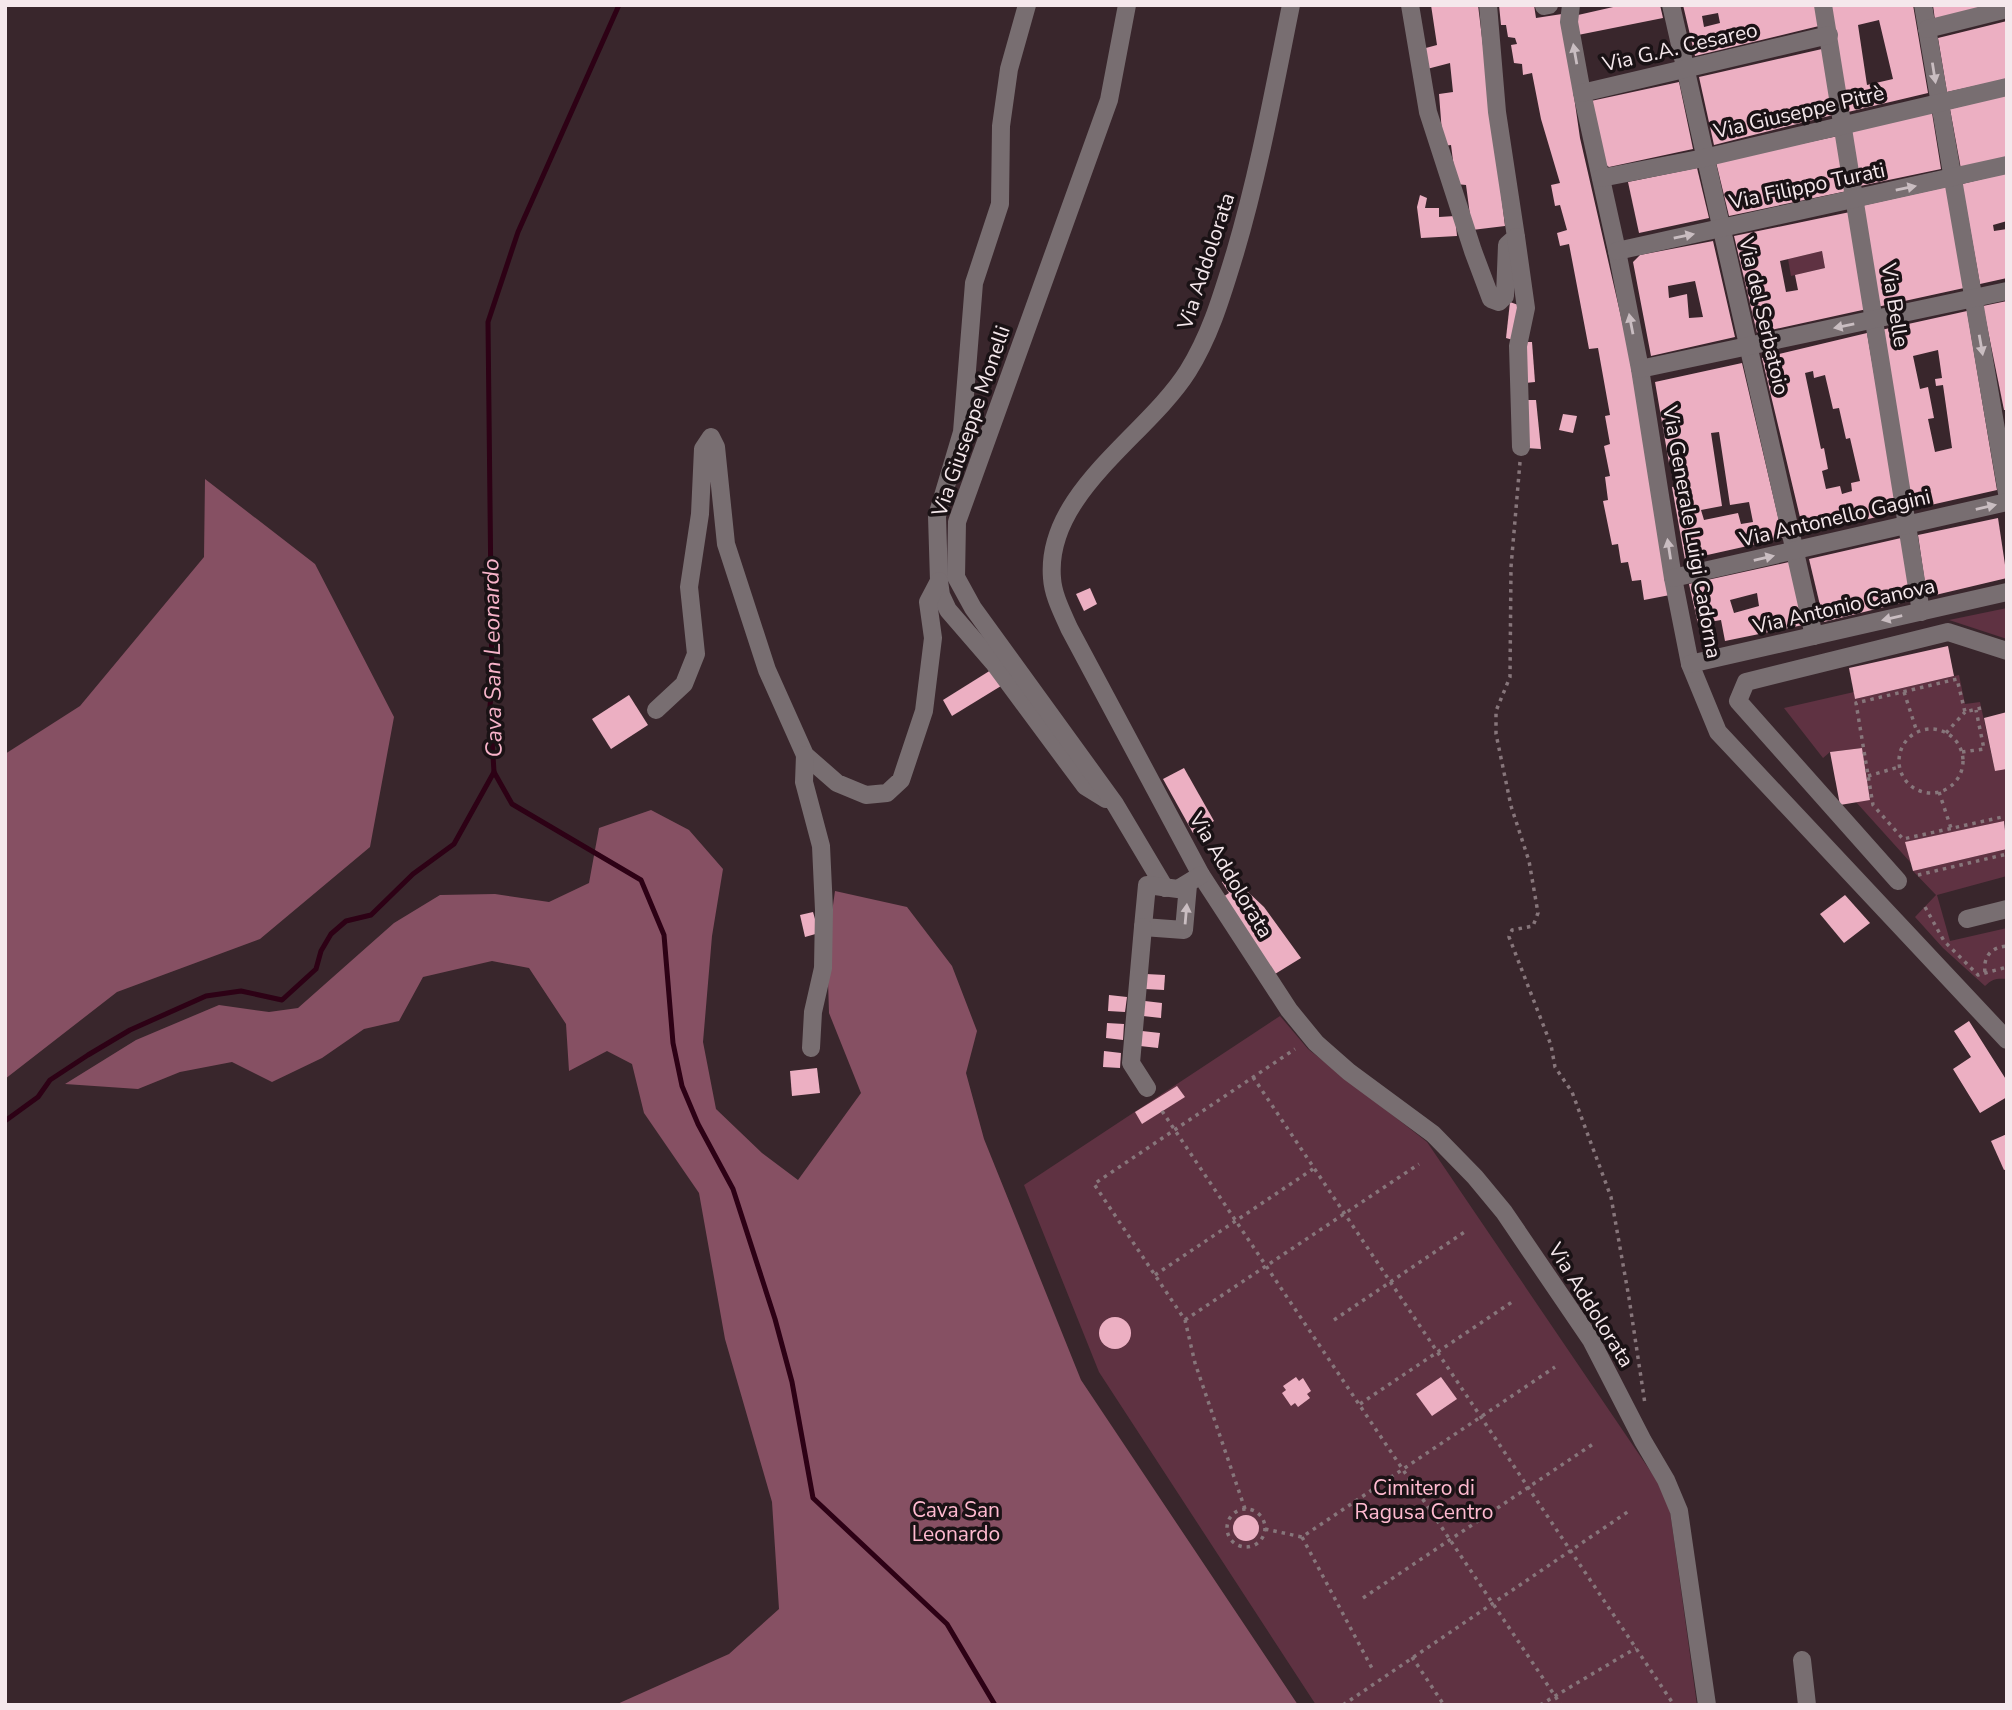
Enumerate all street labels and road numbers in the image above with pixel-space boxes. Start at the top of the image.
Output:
street label: Via G.A. Cesareo [1599,16,1760,79]
street label: Via Giuseppe Pitrè [1710,79,1887,145]
street label: Via Filippo Turati [1726,156,1887,216]
street label: Via Addolorata [1170,189,1241,334]
street label: Via del Serbatoio [1732,233,1796,398]
street label: Via Belle [1874,260,1915,349]
street label: Via Giuseppe Monelli [925,322,1017,521]
street label: Via Generale Luigi Cadorna [1656,402,1728,661]
street label: Via Antonello Gagini [1736,482,1933,554]
street label: Via Antonio Canova [1749,571,1938,641]
street label: Via Addolorata [1182,806,1280,943]
street label: Via Addolorata [1541,1237,1641,1373]

